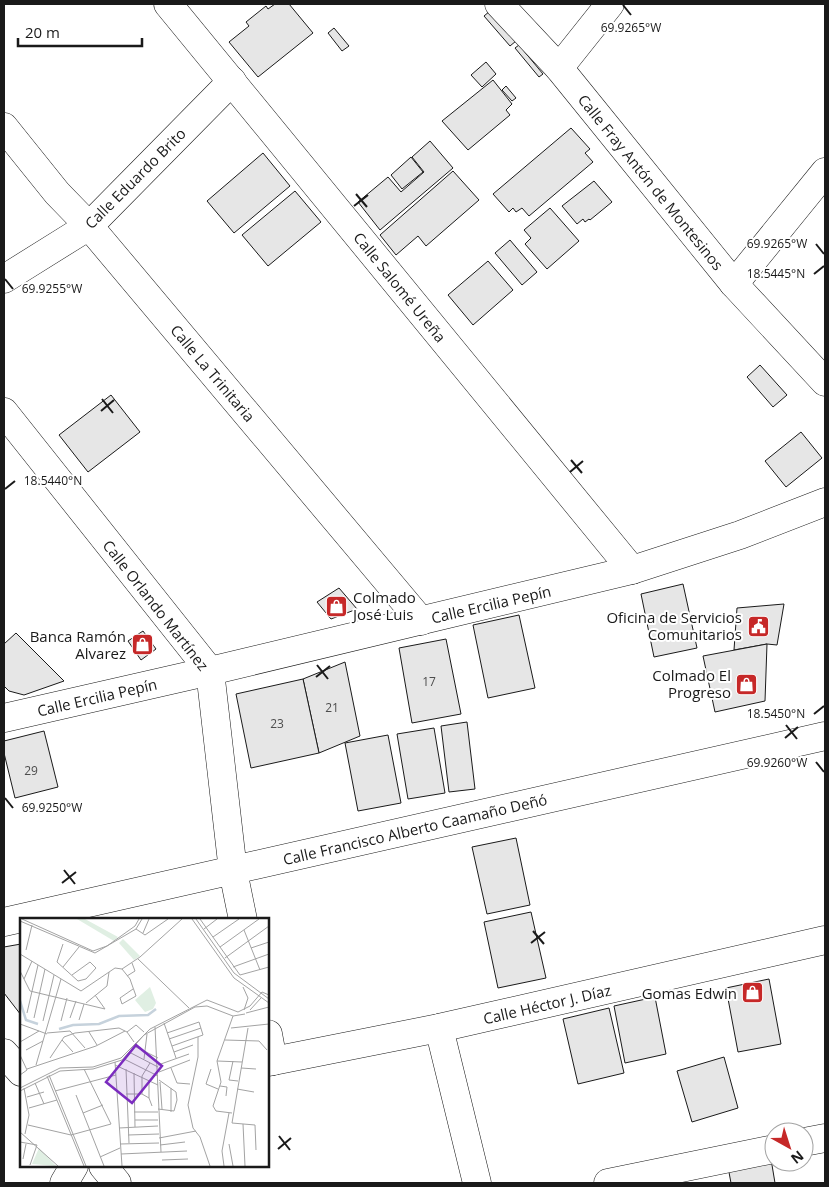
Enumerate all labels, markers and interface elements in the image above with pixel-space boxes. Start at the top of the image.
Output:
scale bar [18,15,141,47]
text: 69.9265°W [601,19,661,36]
text: 20 m [25,22,60,42]
street label: Calle Fray Antón de Montesinos [574,90,728,274]
street label: Calle Eduardo Brito [80,123,190,233]
street label: Calle Salomé Ureña [349,228,451,346]
text: 69.9265°W [747,235,807,252]
text: 18.5445°N [747,265,805,282]
text: 69.9255°W [22,280,82,297]
street label: Calle La Trinitaria [167,320,259,426]
text: 18.5440°N [24,472,82,489]
street label: Calle Orlando Martínez [99,536,213,674]
street label: Calle Ercilia Pepín [429,580,553,628]
place label: Colmado José Luis [351,587,416,624]
shop icon: Colmado José Luis [325,594,349,618]
place label: Oficina de Servicios Comunitarios [606,607,742,644]
public building icon: Oficina de Servicios Comunitarios [746,614,770,638]
place label: Banca Ramón Alvarez [30,626,126,663]
shop icon: Banca Ramón Alvarez [130,633,154,657]
place label: Colmado El Progreso [652,665,731,702]
shop icon: Colmado El Progreso [735,672,759,696]
street label: Calle Ercilia Pepín [35,673,159,721]
house number: 17 [422,673,436,690]
house number: 21 [325,699,339,716]
text: 18.5450°N [747,705,805,722]
house number: 23 [270,715,284,732]
text: 69.9260°W [747,754,807,771]
house number: 29 [24,762,38,779]
street label: Calle Francisco Alberto Caamaño Deñó [281,789,549,869]
text: 69.9250°W [22,799,82,816]
inset map [20,918,269,1167]
street label: Calle Héctor J. Díaz [481,980,613,1028]
shop icon: Gomas Edwin [741,981,765,1005]
place label: Gomas Edwin [642,983,737,1003]
north arrow [764,1122,814,1172]
text: N [787,1147,808,1168]

